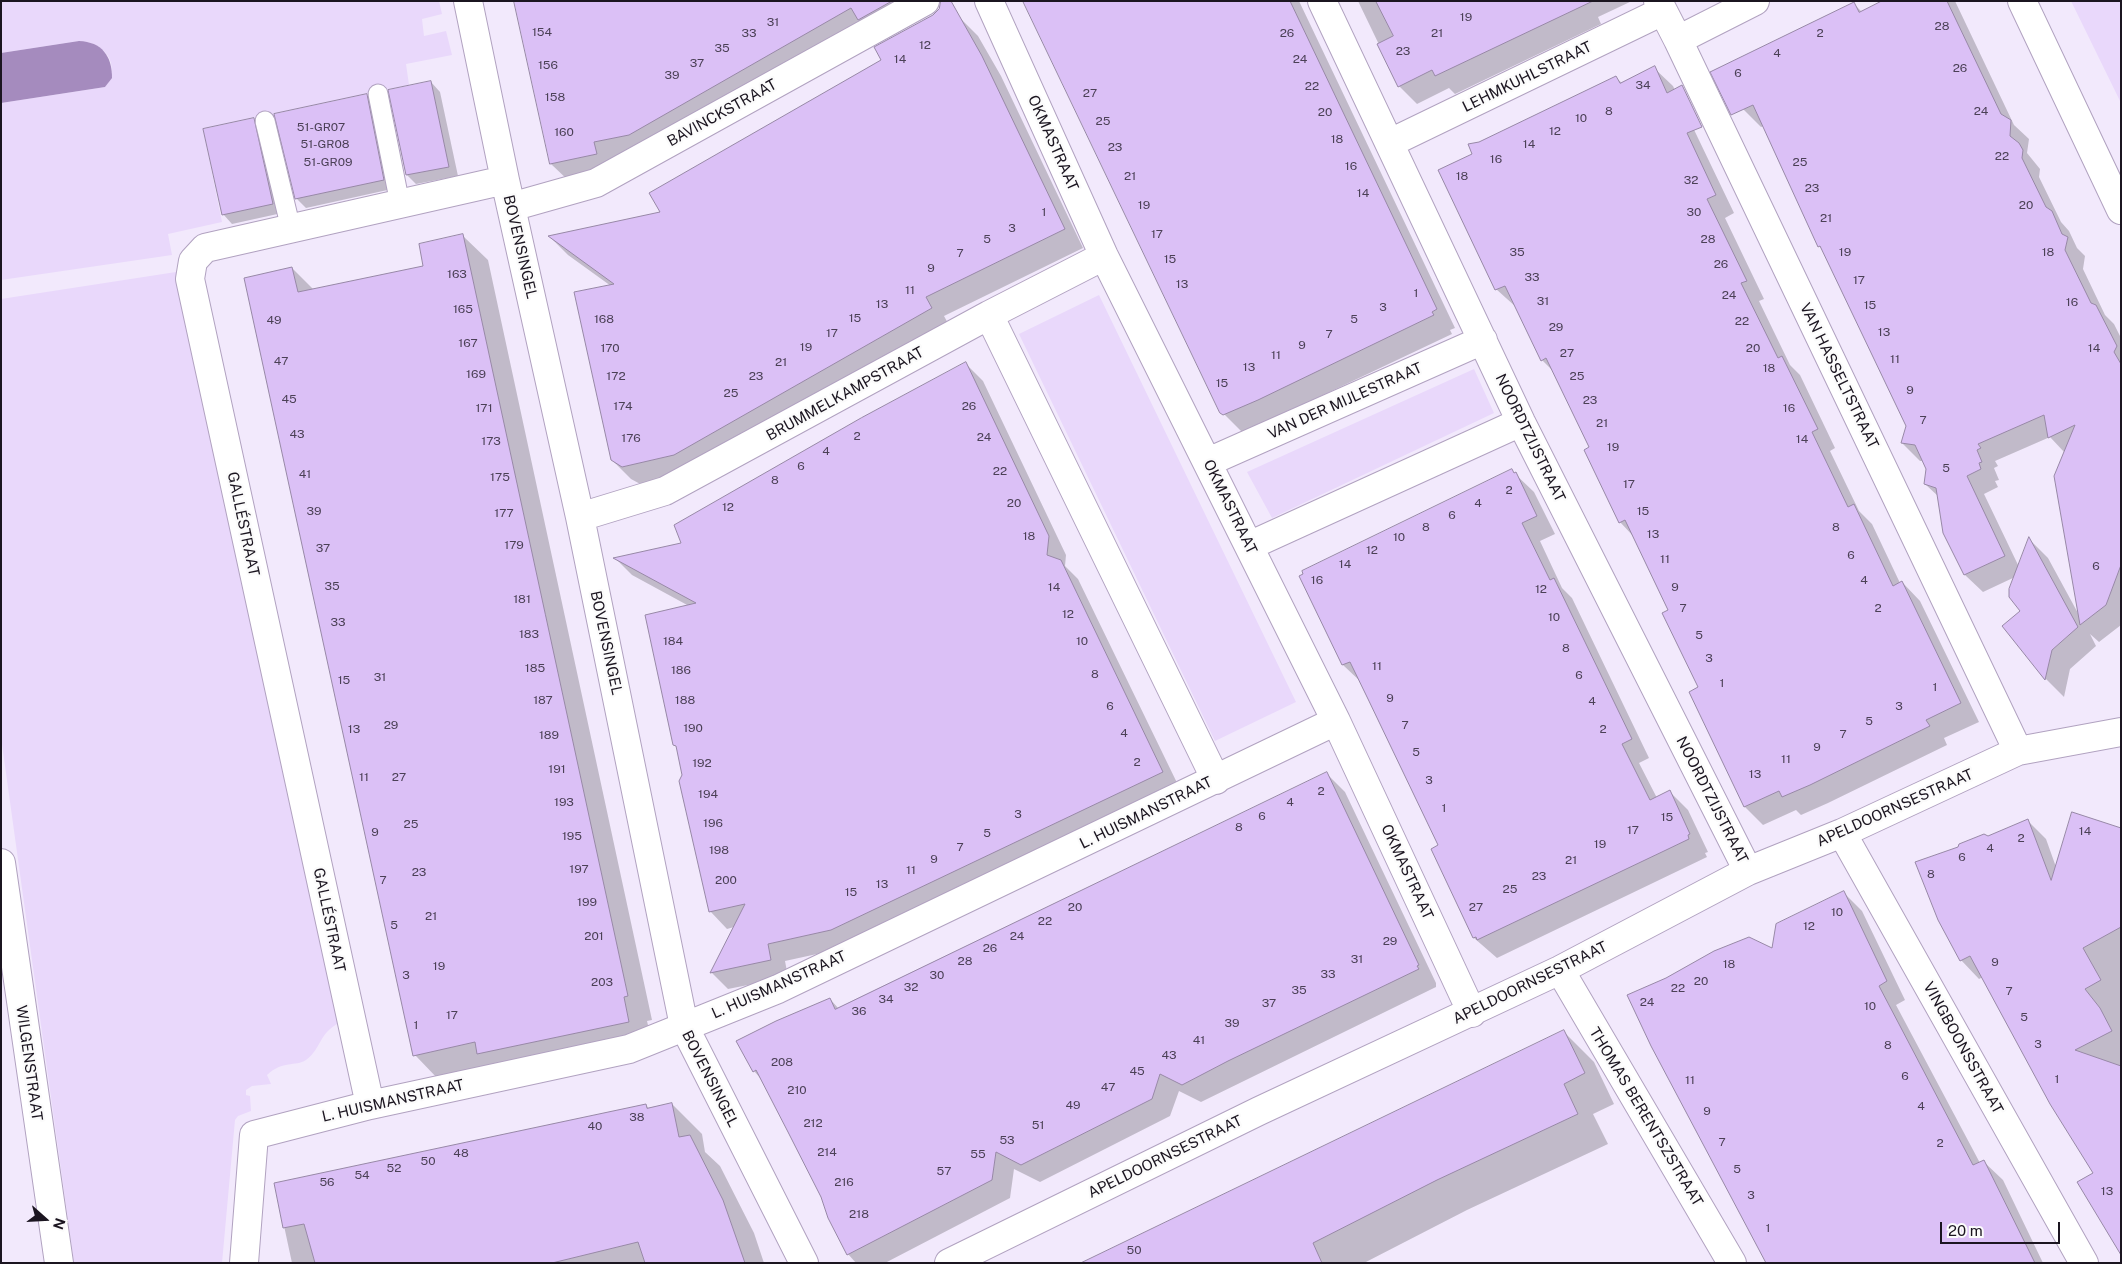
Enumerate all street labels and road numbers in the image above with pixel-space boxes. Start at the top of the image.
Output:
street label: LEHMKUHLSTRAAT [1459,38,1595,116]
street label: BAVINCKSTRAAT [664,75,780,151]
street label: OKMASTRAAT [1024,92,1082,194]
street label: BOVENSINGEL [499,193,541,301]
street label: VAN HASSELTSTRAAT [1796,300,1882,452]
street label: BRUMMELKAMPSTRAAT [763,343,927,445]
street label: VAN DER MIJLESTRAAT [1265,359,1425,443]
street label: NOORDTZIJSTRAAT [1491,371,1569,505]
street label: OKMASTRAAT [1199,457,1261,557]
street label: GALLÉSTRAAT [223,470,263,578]
street label: BOVENSINGEL [586,589,626,697]
street label: NOORDTZIJSTRAAT [1672,734,1752,866]
street label: APELDOORNSESTRAAT [1814,765,1976,851]
street label: L. HUISMANSTRAAT [1077,773,1215,853]
street label: OKMASTRAAT [1377,822,1437,922]
street label: GALLÉSTRAAT [309,866,349,974]
street label: APELDOORNSESTRAAT [1450,938,1610,1028]
street label: L. HUISMANSTRAAT [709,947,849,1023]
street label: VINGBOONSSTRAAT [1919,979,2007,1117]
street label: WILGENSTRAAT [12,1004,46,1122]
street label: THOMAS BERENTSZSTRAAT [1585,1024,1707,1210]
street label: BOVENSINGEL [678,1028,742,1130]
street label: L. HUISMANSTRAAT [320,1076,466,1126]
street label: APELDOORNSESTRAAT [1085,1112,1245,1202]

